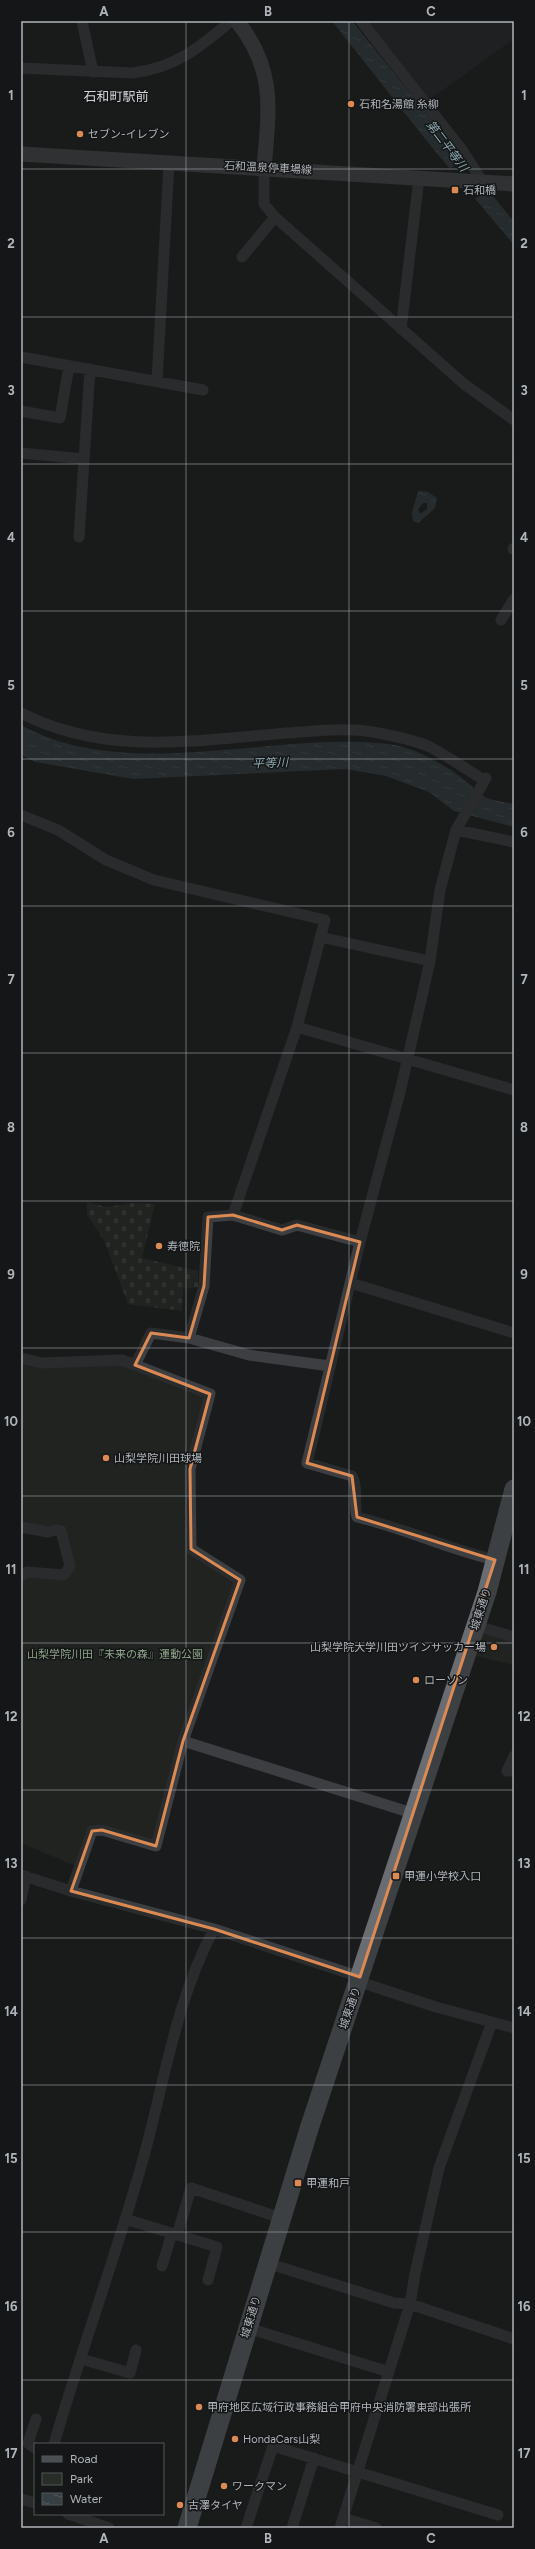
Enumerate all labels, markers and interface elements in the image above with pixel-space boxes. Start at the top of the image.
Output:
text: A [99,4,109,19]
text: B [264,4,272,19]
text: C [426,4,436,19]
text: 1 [8,88,14,103]
text: 1 [521,88,527,103]
district label: 石和町駅前 [83,89,149,104]
place label: 石和名湯館 糸柳 [359,98,439,111]
marker: 石和名湯館 糸柳 [346,99,356,109]
water label: 第二平等川 [423,118,472,176]
place label: セブン-イレブン [88,128,170,141]
marker: セブン-イレブン [75,129,85,139]
street label: 石和温泉停車場線 [224,159,312,177]
place label: 石和橋 [463,184,496,197]
marker: 石和橋 [450,185,460,195]
text: 2 [7,236,15,251]
text: 2 [520,236,528,251]
text: 3 [7,383,15,398]
text: 3 [520,383,528,398]
text: 4 [7,530,15,545]
text: 4 [520,530,528,545]
text: 5 [7,678,15,693]
text: 5 [520,678,528,693]
water label: 平等川 [252,755,290,771]
text: 6 [7,825,15,840]
text: 6 [520,825,528,840]
text: 7 [7,972,15,987]
text: 7 [520,972,528,987]
text: 8 [7,1120,15,1135]
text: 8 [520,1120,528,1135]
place label: 寿徳院 [167,1240,200,1253]
marker: 寿徳院 [154,1241,164,1251]
text: 9 [7,1267,15,1282]
text: 9 [520,1267,528,1282]
text: 10 [4,1414,18,1429]
text: 10 [517,1414,531,1429]
place label: 山梨学院川田球場 [114,1452,202,1465]
marker: 山梨学院川田球場 [101,1453,111,1463]
text: 11 [6,1562,16,1577]
text: 11 [519,1562,529,1577]
street label: 城東通り [468,1586,494,1632]
place label: 山梨学院大学川田ツインサッカー場 [310,1641,486,1654]
marker: 山梨学院大学川田ツインサッカー場 [489,1642,499,1652]
park label: 山梨学院川田『未来の森』運動公園 [27,1648,203,1661]
place label: ローソン [424,1674,468,1687]
marker: ローソン [411,1675,421,1685]
text: 12 [4,1709,18,1724]
text: 12 [517,1709,531,1724]
text: 13 [5,1856,17,1871]
text: 13 [518,1856,530,1871]
place label: 甲運小学校入口 [404,1870,481,1883]
marker: 甲運小学校入口 [391,1871,401,1881]
street label: 城東通り [337,1985,363,2031]
text: 14 [4,2004,18,2019]
text: 14 [517,2004,531,2019]
text: 15 [4,2151,18,2166]
text: 15 [517,2151,531,2166]
place label: 甲運和戸 [306,2177,350,2190]
marker: 甲運和戸 [293,2178,303,2188]
street label: 城東通り [238,2294,264,2340]
text: 16 [4,2299,18,2314]
text: 16 [517,2299,531,2314]
place label: 甲府地区広域行政事務組合甲府中央消防署東部出張所 [207,2401,472,2414]
marker: 甲府地区広域行政事務組合甲府中央消防署東部出張所 [194,2402,204,2412]
place label: HondaCars山梨 [243,2433,320,2446]
marker: HondaCars山梨 [230,2434,240,2444]
legend [34,2443,164,2515]
text: 17 [5,2446,17,2461]
text: 17 [518,2446,530,2461]
text: Road [70,2452,98,2466]
text: Park [70,2472,93,2486]
place label: ワークマン [232,2480,287,2493]
marker: ワークマン [219,2481,229,2491]
text: Water [70,2492,102,2506]
place label: 古澤タイヤ [188,2499,243,2512]
marker: 古澤タイヤ [175,2500,185,2510]
text: A [99,2531,109,2546]
text: B [264,2531,272,2546]
text: C [426,2531,436,2546]

